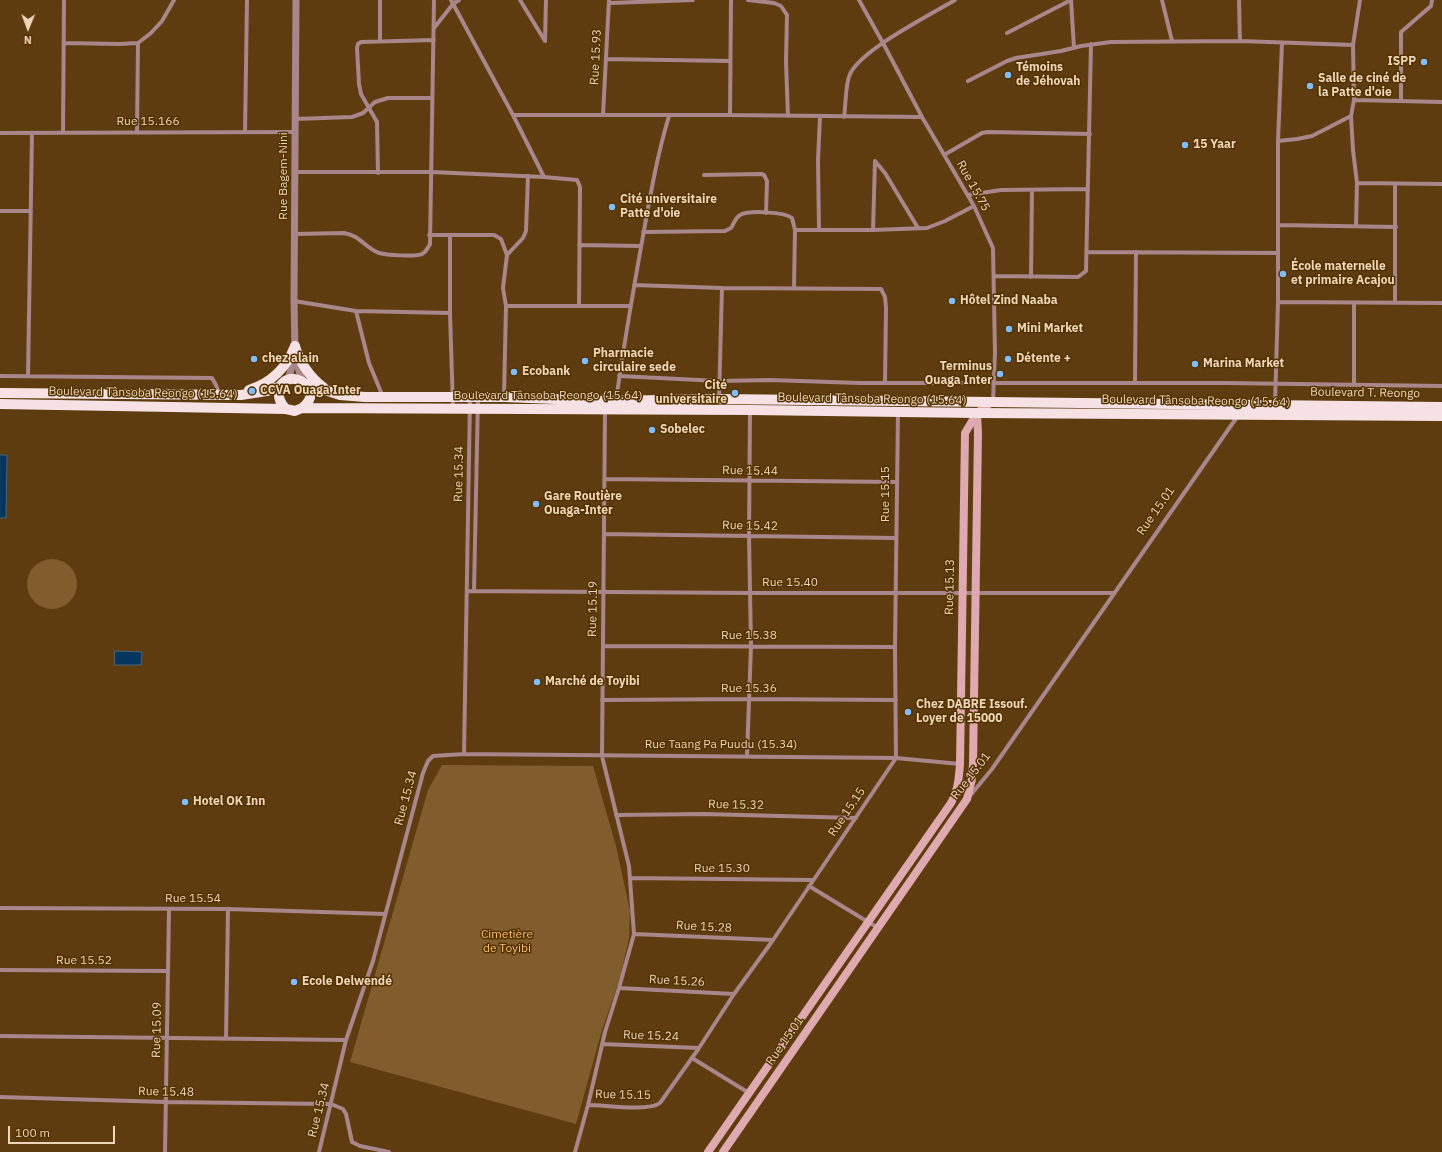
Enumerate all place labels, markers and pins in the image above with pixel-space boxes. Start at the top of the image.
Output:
place label: ISPP [1388,55,1416,69]
marker: ISPP [1419,57,1429,67]
place label: Témoins de Jéhovah [1016,61,1080,89]
marker: Témoins de Jéhovah [1003,70,1013,80]
place label: Salle de ciné de la Patte d'oie [1318,72,1406,100]
marker: Salle de ciné de la Patte d'oie [1305,81,1315,91]
place label: 15 Yaar [1193,138,1236,152]
marker: 15 Yaar [1180,140,1190,150]
place label: Cité universitaire Patte d'oie [620,193,717,221]
marker: Cité universitaire Patte d'oie [607,202,617,212]
place label: École maternelle et primaire Acajou [1291,260,1395,288]
marker: École maternelle et primaire Acajou [1278,269,1288,279]
place label: Hôtel Zind Naaba [960,294,1058,308]
marker: Hôtel Zind Naaba [947,296,957,306]
place label: Mini Market [1017,322,1083,336]
marker: Mini Market [1004,324,1014,334]
place label: Pharmacie circulaire sede [593,347,676,375]
place label: chez alain [262,352,319,366]
place label: Détente + [1016,352,1071,366]
marker: chez alain [249,354,259,364]
marker: Détente + [1003,354,1013,364]
marker: Pharmacie circulaire sede [580,356,590,366]
place label: Marina Market [1203,357,1284,371]
marker: Marina Market [1190,359,1200,369]
place label: Terminus Ouaga Inter [925,360,992,388]
place label: Ecobank [522,365,570,379]
marker: Ecobank [509,367,519,377]
marker: Terminus Ouaga Inter [995,369,1005,379]
place label: Cité universitaire [655,379,727,407]
place label: CCVA Ouaga Inter [260,384,361,398]
marker: CCVA Ouaga Inter [247,386,257,396]
marker: Cité universitaire [730,388,740,398]
place label: Sobelec [660,423,705,437]
marker: Sobelec [647,425,657,435]
place label: Gare Routière Ouaga-Inter [544,490,622,518]
marker: Gare Routière Ouaga-Inter [531,499,541,509]
place label: Marché de Toyibi [545,675,640,689]
marker: Marché de Toyibi [532,677,542,687]
place label: Chez DABRE Issouf. Loyer de 15000 [916,698,1028,726]
marker: Chez DABRE Issouf. Loyer de 15000 [903,707,913,717]
place label: Hotel OK Inn [193,795,265,809]
marker: Hotel OK Inn [180,797,190,807]
place label: Ecole Delwendé [302,975,392,989]
marker: Ecole Delwendé [289,977,299,987]

